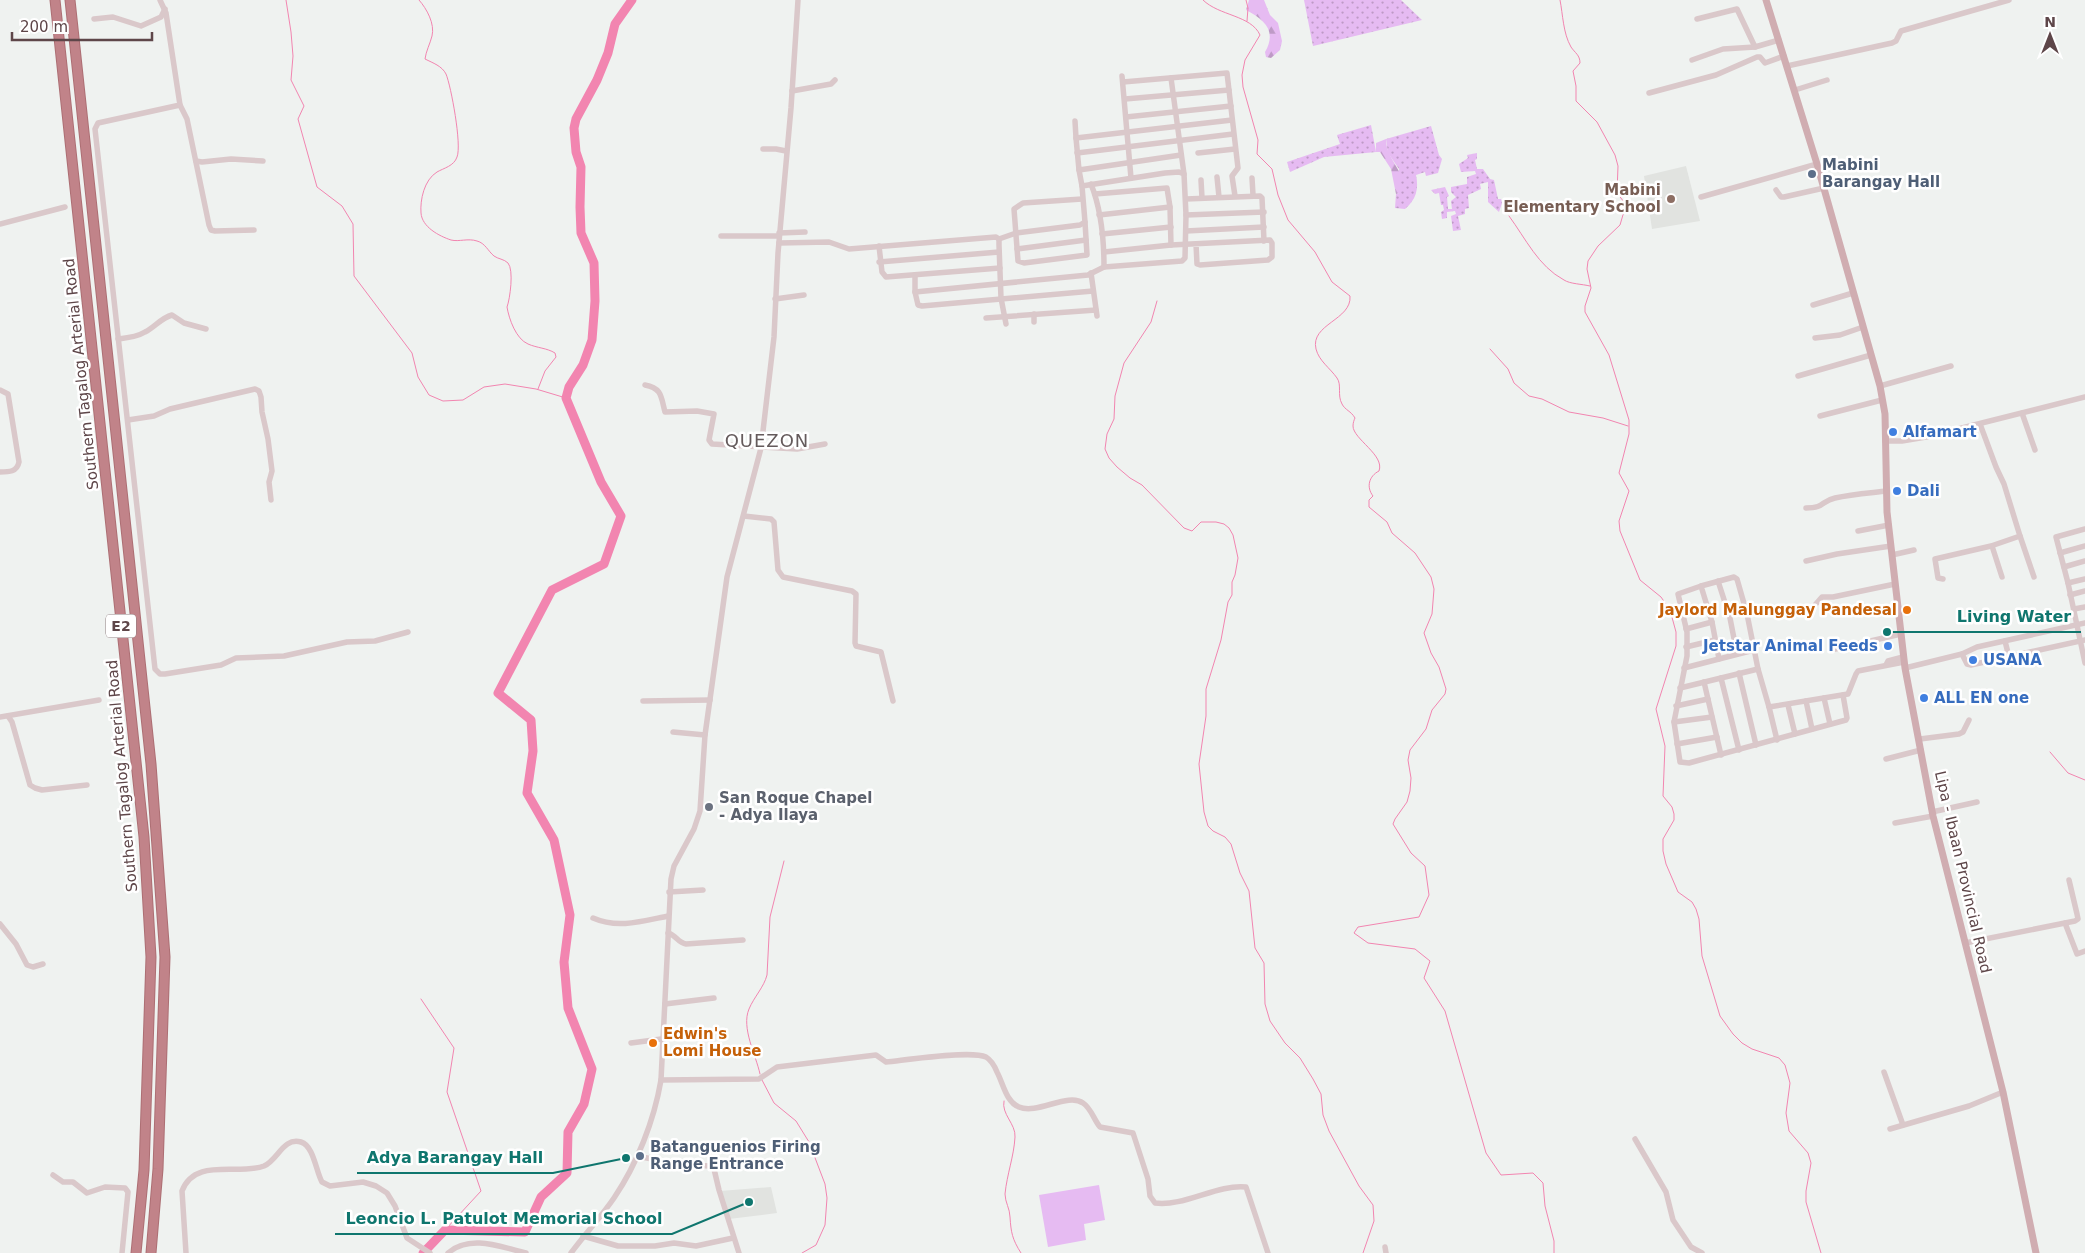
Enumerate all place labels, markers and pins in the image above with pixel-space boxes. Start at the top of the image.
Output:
place label: Mabini Barangay Hall [1822,156,1940,191]
marker: Mabini Barangay Hall [1806,168,1818,180]
place label: Mabini Elementary School [1503,181,1661,216]
marker: Mabini Elementary School [1665,193,1677,205]
place label: Alfamart [1903,423,1977,441]
marker: Alfamart [1887,426,1899,438]
place label: Dali [1907,482,1940,500]
marker: Dali [1891,485,1903,497]
place label: Jaylord Malunggay Pandesal [1658,601,1897,619]
callout: Living Water [1946,601,2081,632]
marker: Jaylord Malunggay Pandesal [1901,604,1913,616]
place label: Jetstar Animal Feeds [1702,637,1878,655]
marker: Jetstar Animal Feeds [1882,640,1894,652]
place label: USANA [1983,651,2042,669]
marker: USANA [1967,654,1979,666]
place label: ALL EN one [1934,689,2029,707]
marker: ALL EN one [1918,692,1930,704]
place label: San Roque Chapel - Adya Ilaya [719,789,872,824]
marker: San Roque Chapel - Adya Ilaya [703,801,715,813]
place label: Edwin's Lomi House [663,1025,762,1060]
marker: Edwin's Lomi House [647,1037,659,1049]
place label: Batanguenios Firing Range Entrance [650,1138,821,1173]
callout: Adya Barangay Hall [357,1142,553,1173]
marker: Batanguenios Firing Range Entrance [634,1150,646,1162]
callout: Leoncio L. Patulot Memorial School [335,1203,672,1234]

